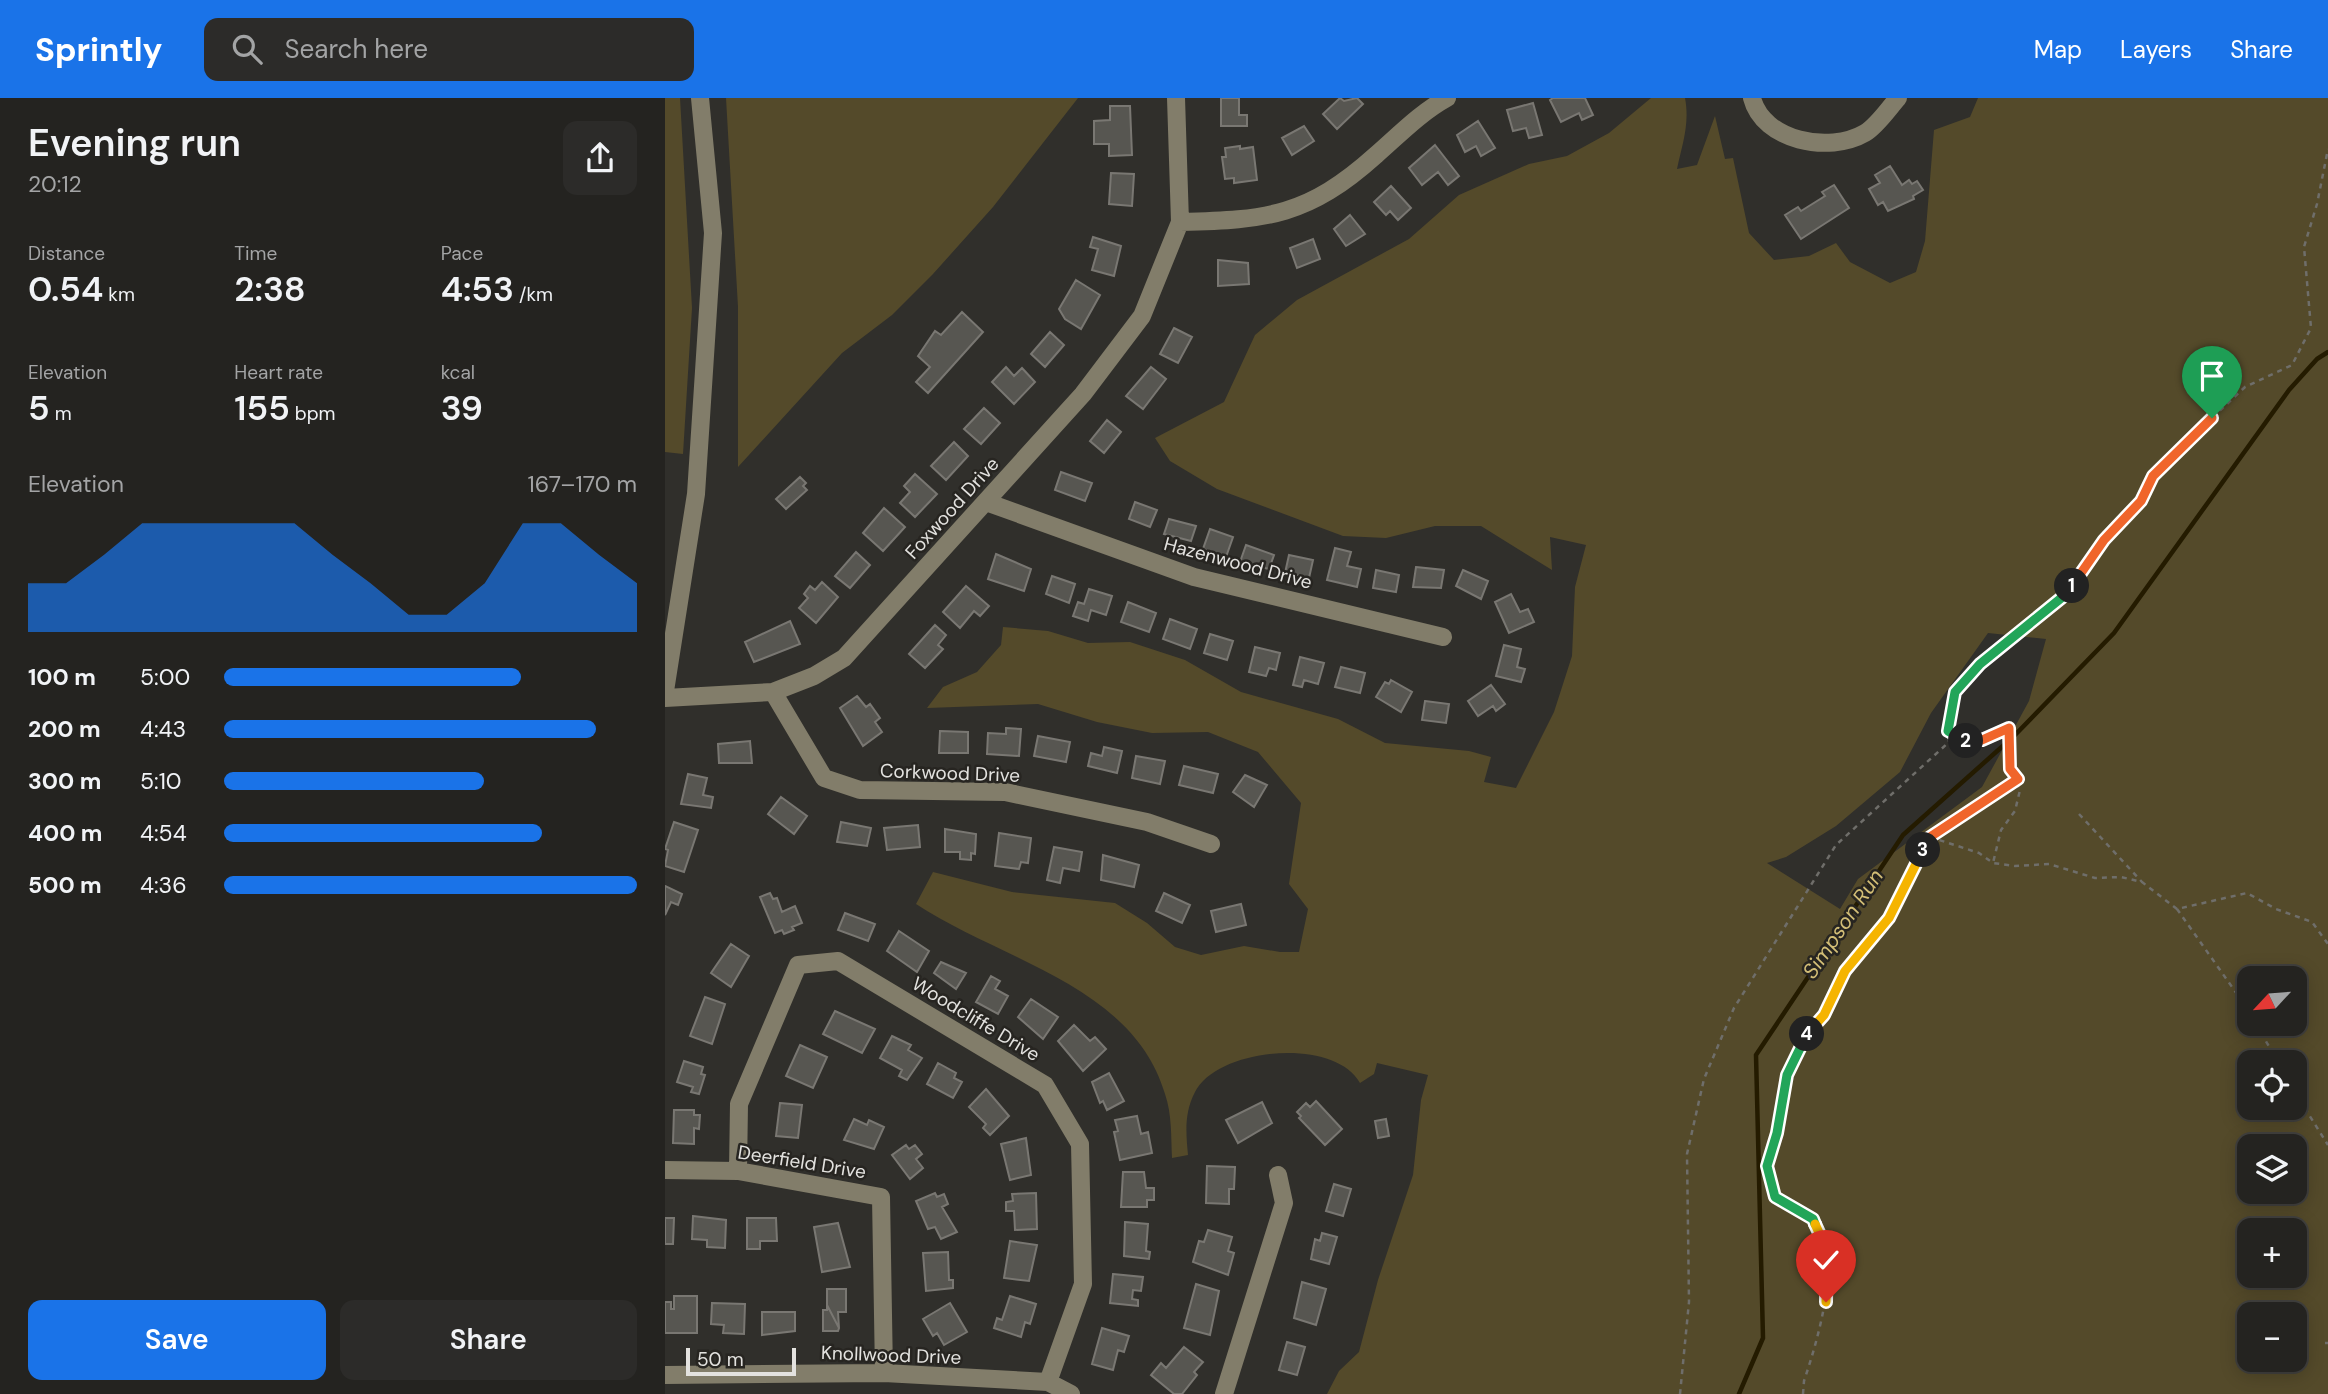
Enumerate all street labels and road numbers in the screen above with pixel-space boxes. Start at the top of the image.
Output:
street label: Foxwood Drive [900,452,1004,564]
street label: Hazenwood Drive [1161,531,1315,595]
street label: Corkwood Drive [880,758,1020,788]
street label: Woodcliffe Drive [907,971,1045,1067]
street label: Deerfield Drive [736,1140,868,1184]
street label: Knollwood Drive [820,1340,962,1370]

